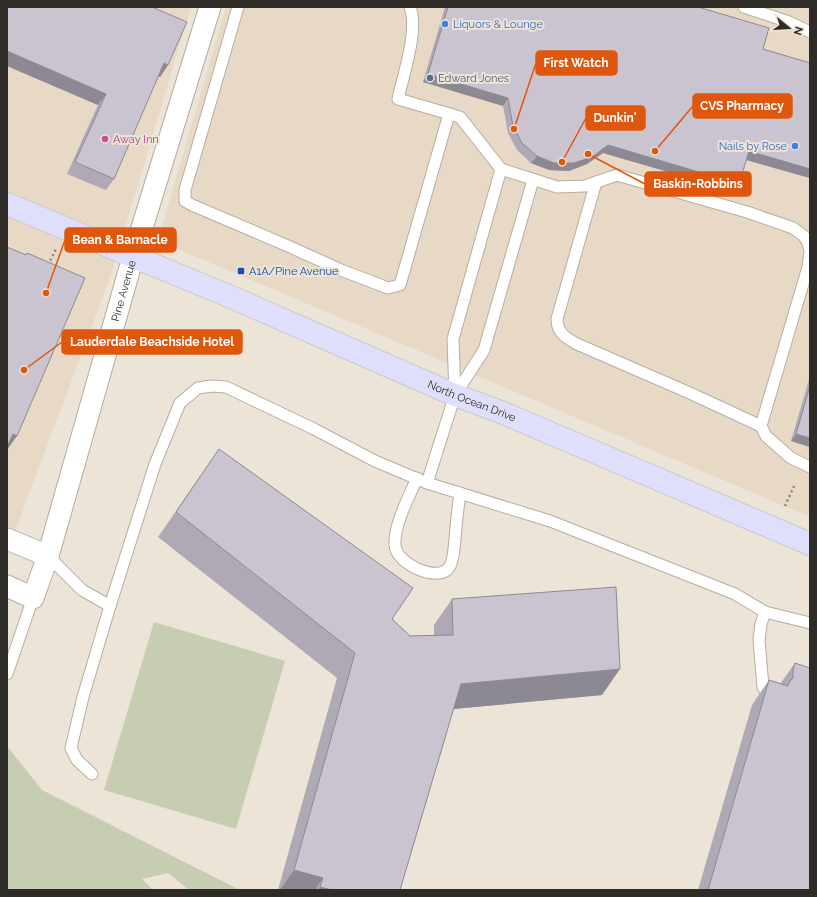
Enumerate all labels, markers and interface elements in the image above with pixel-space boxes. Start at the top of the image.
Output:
north arrow [769,8,809,48]
place label: Liquors & Lounge [453,18,543,31]
marker: Liquors & Lounge [440,19,450,29]
text: N [791,25,806,37]
callout: First Watch [536,51,617,75]
text: First Watch [544,56,608,70]
place label: Edward Jones [438,72,509,85]
marker: Edward Jones [425,73,435,83]
callout: CVS Pharmacy [693,94,792,118]
text: CVS Pharmacy [700,99,784,113]
callout: Dunkin' [586,106,645,130]
text: Dunkin' [594,111,637,125]
place label: Away Inn [113,133,159,146]
marker: Away Inn [100,134,110,144]
place label: Nails by Rose [719,140,788,153]
marker: Nails by Rose [790,141,800,151]
callout: Baskin-Robbins [645,172,751,196]
text: Baskin-Robbins [653,177,743,191]
callout: Bean & Barnacle [65,228,176,252]
text: Bean & Barnacle [72,233,168,247]
street label: Pine Avenue [109,258,139,323]
place label: A1A/Pine Avenue [249,265,339,278]
marker: A1A/Pine Avenue [236,266,246,276]
callout: Lauderdale Beachside Hotel [62,330,242,354]
text: Lauderdale Beachside Hotel [70,335,234,349]
street label: North Ocean Drive [426,378,518,425]

